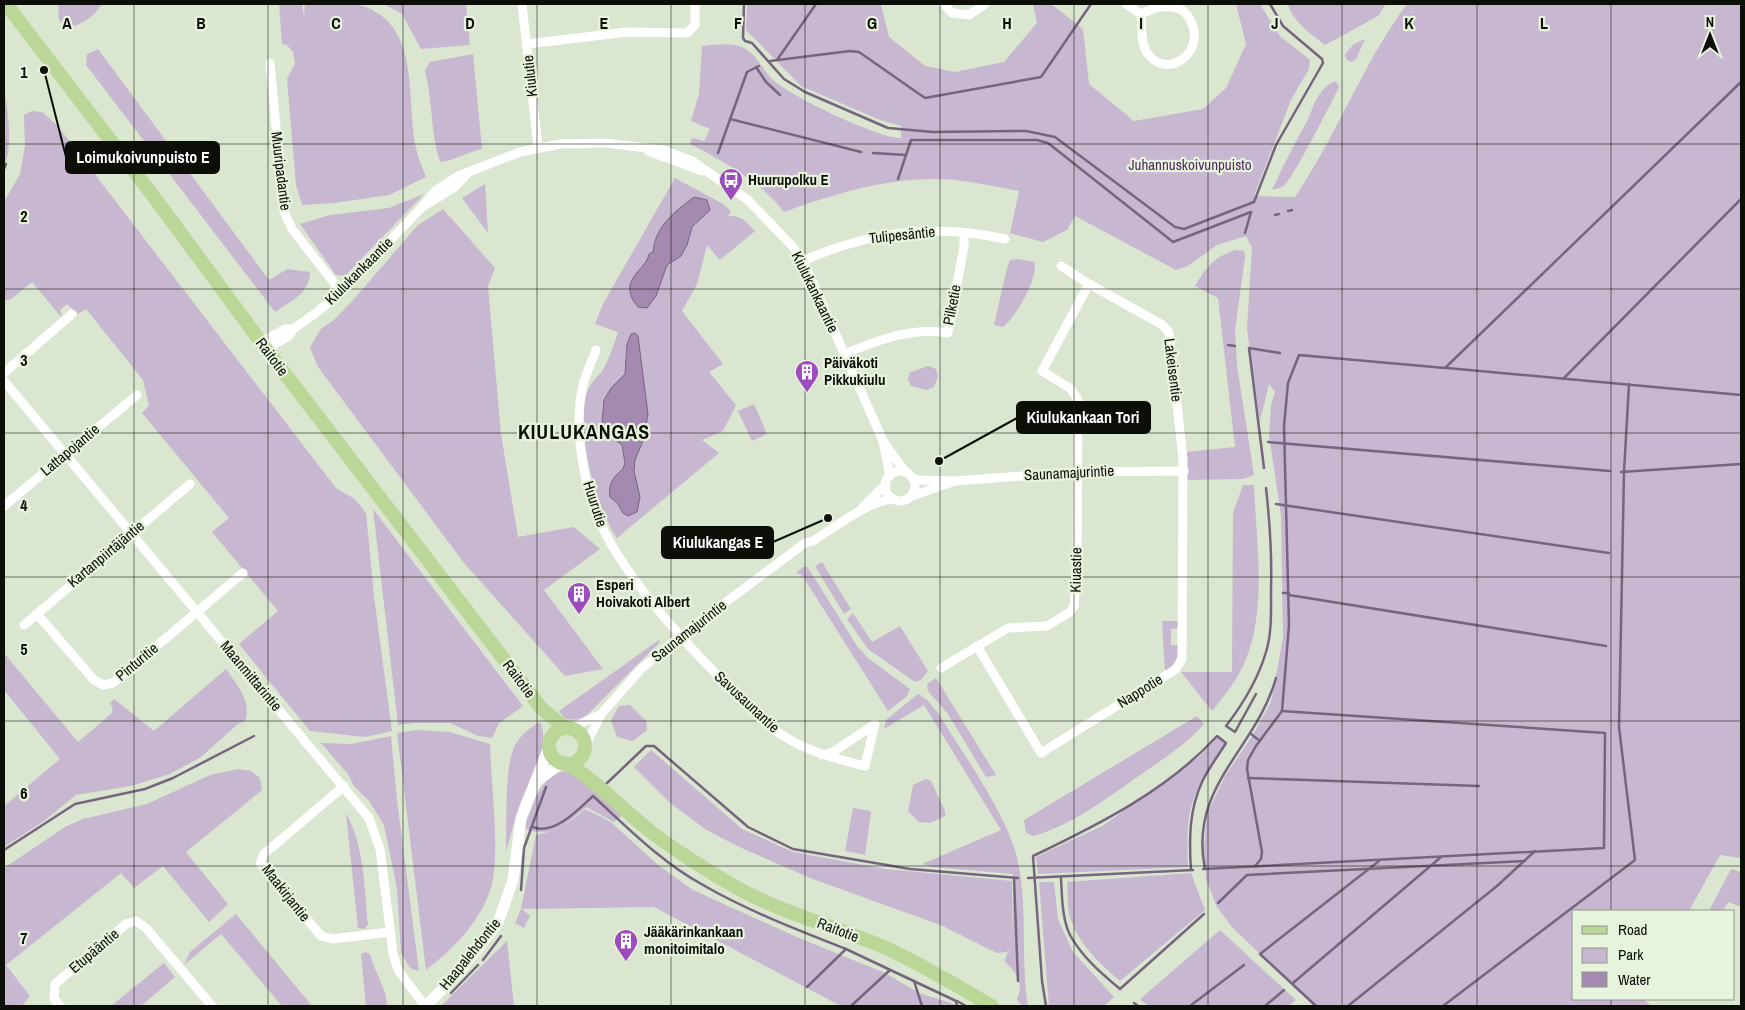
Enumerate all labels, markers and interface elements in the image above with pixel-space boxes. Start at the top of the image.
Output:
north arrow [1685,10,1735,60]
text: A [62,12,72,34]
text: B [196,12,206,34]
text: C [331,12,341,34]
text: D [465,12,475,34]
text: E [600,12,609,34]
text: F [734,12,742,34]
text: G [867,12,877,34]
text: H [1002,12,1012,34]
text: I [1139,12,1143,34]
text: J [1271,12,1279,34]
text: K [1404,12,1414,34]
text: L [1540,12,1548,34]
text: N [1706,13,1714,31]
street label: Kiulutie [517,54,542,98]
text: 1 [20,61,28,83]
street label: Muuripadantie [266,130,297,212]
callout: Loimukoivunpuisto E [66,142,219,173]
text: Loimukoivunpuisto E [76,146,210,168]
park label: Juhannuskoivunpuisto [1128,154,1252,175]
bus stop icon: Huurupolku E [718,167,744,201]
place label: Huurupolku E [748,169,829,190]
text: 2 [20,205,28,227]
street label: Tulipesäntie [868,221,936,248]
street label: Kiulukankaantie [320,232,397,309]
street label: Kiulukankaantie [787,248,844,336]
street label: Pilketie [937,283,966,327]
street label: Raitotie [251,333,294,380]
street label: Lakeisentie [1159,337,1188,403]
text: 3 [20,349,28,371]
place label: Päiväkoti Pikkukiulu [824,352,886,390]
building icon: Päiväkoti Pikkukiulu [794,359,820,393]
callout: Kiulukankaan Tori [1017,402,1150,433]
text: Kiulukankaan Tori [1027,406,1139,428]
district label: KIULUKANGAS [518,418,650,445]
street label: Lattapojantie [36,419,104,481]
street label: Saunamajurintie [1023,460,1115,485]
street label: Huurutie [578,478,613,530]
text: 4 [20,494,28,516]
street label: Kartanpiirtäjäntie [63,515,149,592]
callout: Kiulukangas E [662,527,773,558]
text: Kiulukangas E [673,531,763,553]
street label: Kiuastie [1065,547,1086,593]
place label: Esperi Hoivakoti Albert [596,574,690,612]
building icon: Esperi Hoivakoti Albert [566,581,592,615]
street label: Saunamajurintie [647,594,731,667]
street label: Maanmittarintie [216,636,287,716]
street label: Pinturitie [111,637,163,686]
text: 5 [20,638,28,660]
street label: Raitotie [498,655,541,702]
street label: Savusaunantie [710,666,785,737]
street label: Nappotie [1113,668,1167,713]
text: 6 [20,782,28,804]
street label: Maakirjantie [257,860,316,926]
legend [1572,910,1735,1000]
street label: Raitotie [814,912,862,947]
street label: Haapalehdontie [434,913,505,994]
text: Road [1618,919,1647,940]
place label: Jääkärinkankaan monitoimitalo [644,921,743,959]
street label: Etupääntie [64,923,123,978]
text: 7 [20,927,28,949]
building icon: Jääkärinkankaan monitoimitalo [613,928,639,962]
text: Park [1618,944,1644,965]
text: Water [1618,969,1650,990]

